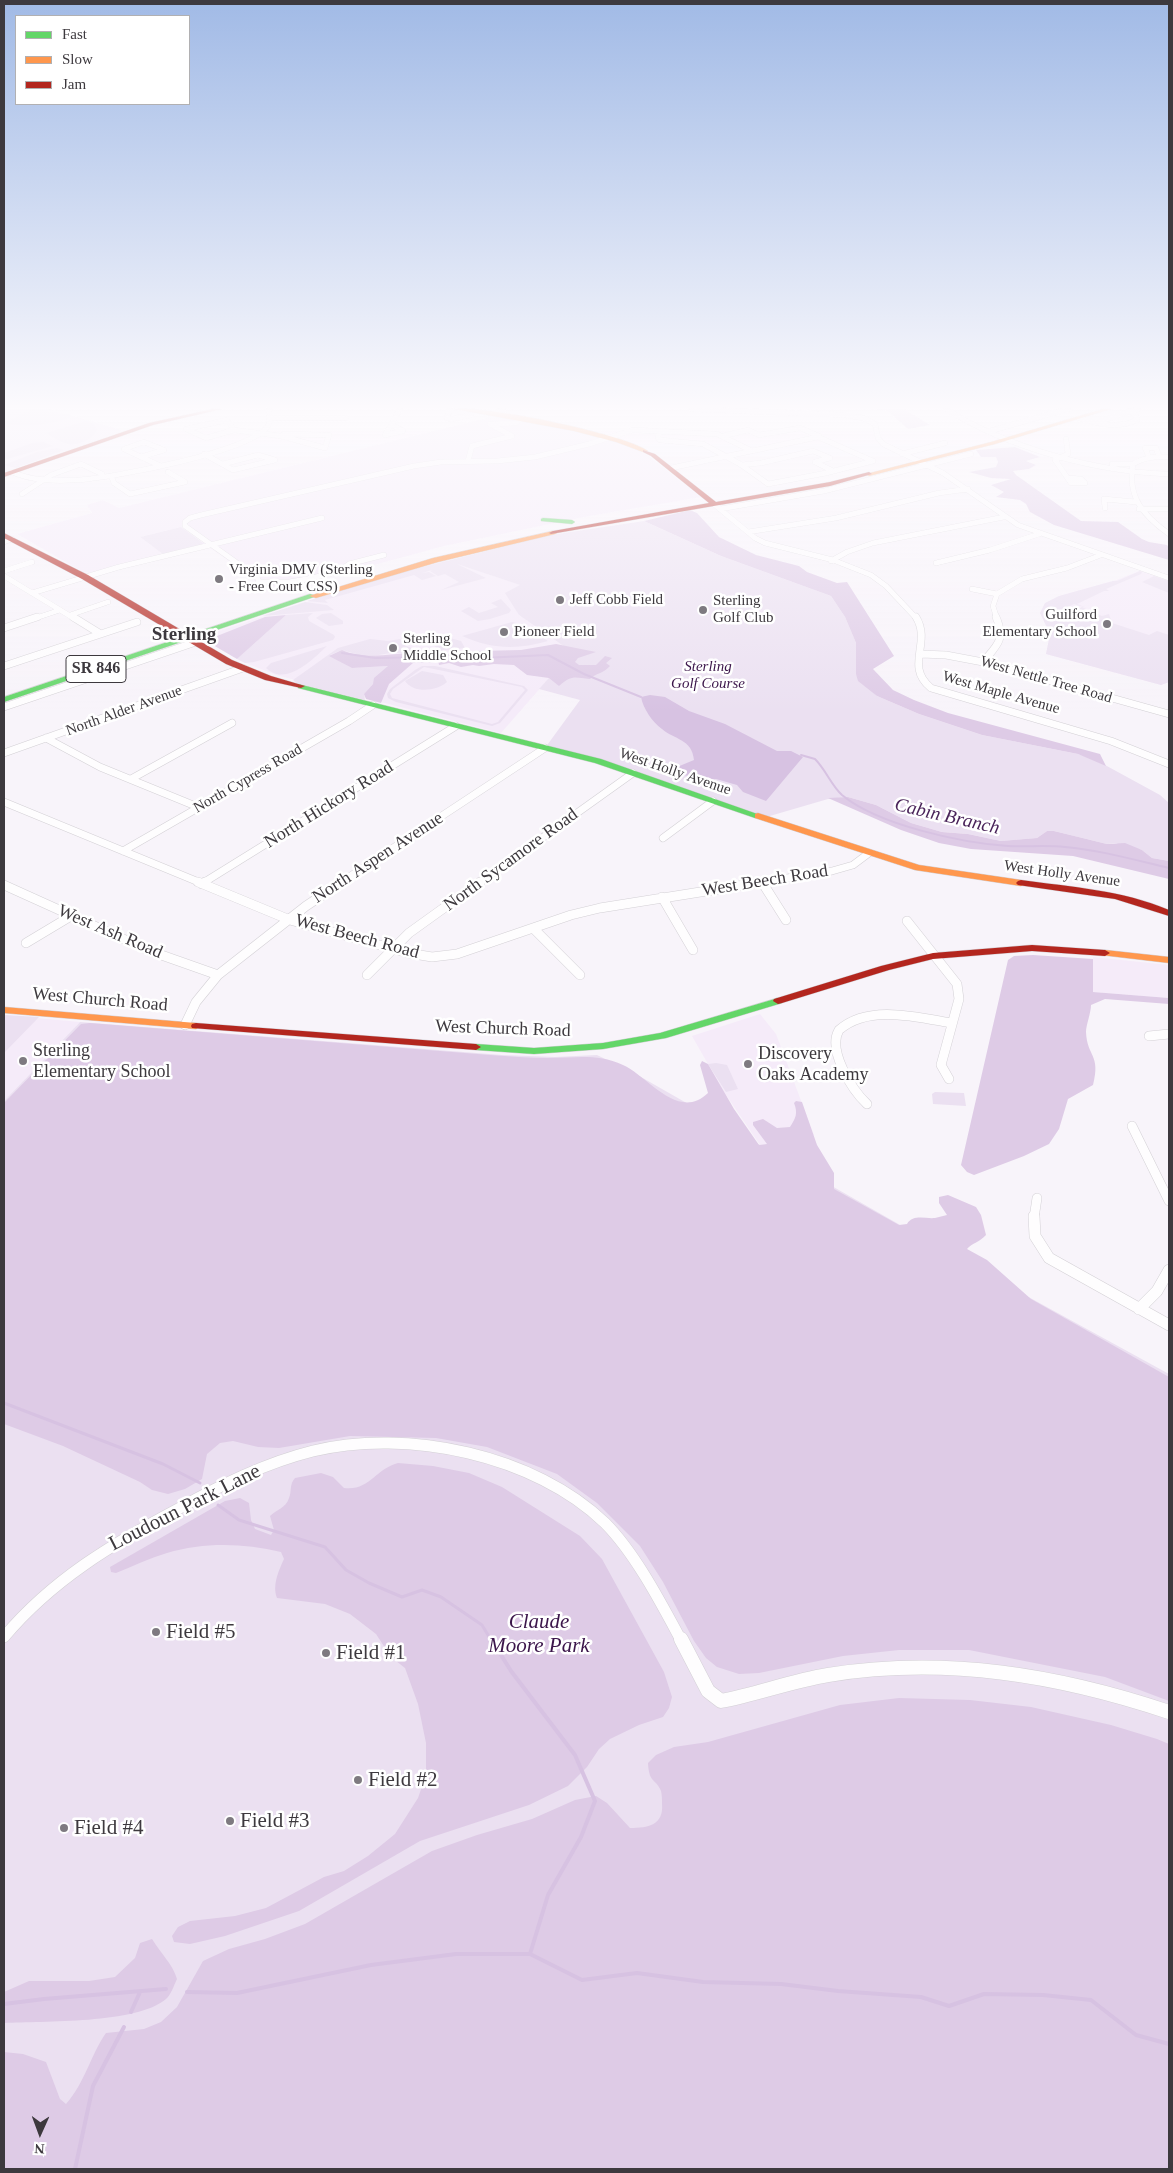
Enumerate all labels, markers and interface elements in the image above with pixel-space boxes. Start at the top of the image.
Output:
legend [15,15,190,105]
text: Fast [62,26,87,42]
text: Slow [62,51,93,67]
text: Jam [62,76,86,92]
place label: Virginia DMV (Sterling - Free Court CSS) [229,561,373,596]
marker: Virginia DMV (Sterling - Free Court CSS) [213,573,225,585]
place label: Jeff Cobb Field [570,591,663,609]
place label: Sterling Golf Club [713,592,773,627]
marker: Jeff Cobb Field [554,594,566,606]
marker: Sterling Golf Club [697,604,709,616]
place label: Guilford Elementary School [982,606,1097,641]
marker: Guilford Elementary School [1101,618,1113,630]
place label: Pioneer Field [514,623,594,641]
district label: Sterling [152,624,216,646]
marker: Pioneer Field [498,626,510,638]
place label: Sterling Middle School [403,630,492,665]
marker: Sterling Middle School [387,642,399,654]
street label: West Nettle Tree Road [978,653,1114,707]
road number: SR 846 [66,656,126,682]
park label: Sterling Golf Course [671,658,745,693]
street label: West Maple Avenue [940,668,1062,718]
street label: North Alder Avenue [64,682,184,740]
street label: North Cypress Road [190,741,306,817]
street label: West Holly Avenue [617,744,733,800]
street label: North Hickory Road [261,757,397,853]
water label: Cabin Branch [892,794,1002,840]
street label: North Sycamore Road [440,804,582,916]
street label: North Aspen Avenue [309,808,447,908]
street label: West Holly Avenue [1003,857,1121,891]
street label: West Beech Road [700,860,830,902]
street label: West Ash Road [54,900,166,964]
street label: West Beech Road [293,910,421,964]
street label: West Church Road [32,983,168,1017]
street label: West Church Road [435,1016,571,1042]
place label: Sterling Elementary School [33,1040,170,1082]
place label: Discovery Oaks Academy [758,1043,868,1086]
marker: Sterling Elementary School [17,1055,29,1067]
marker: Discovery Oaks Academy [742,1058,754,1070]
street label: Loudoun Park Lane [105,1459,265,1557]
park label: Claude Moore Park [488,1609,590,1659]
place label: Field #5 [166,1619,235,1645]
marker: Field #5 [150,1626,162,1638]
place label: Field #1 [336,1640,405,1666]
marker: Field #1 [320,1647,332,1659]
place label: Field #2 [368,1767,437,1793]
marker: Field #2 [352,1774,364,1786]
place label: Field #3 [240,1808,309,1834]
place label: Field #4 [74,1815,143,1841]
marker: Field #3 [224,1815,236,1827]
marker: Field #4 [58,1822,70,1834]
north arrow [15,2108,65,2158]
text: N [34,2141,45,2156]

